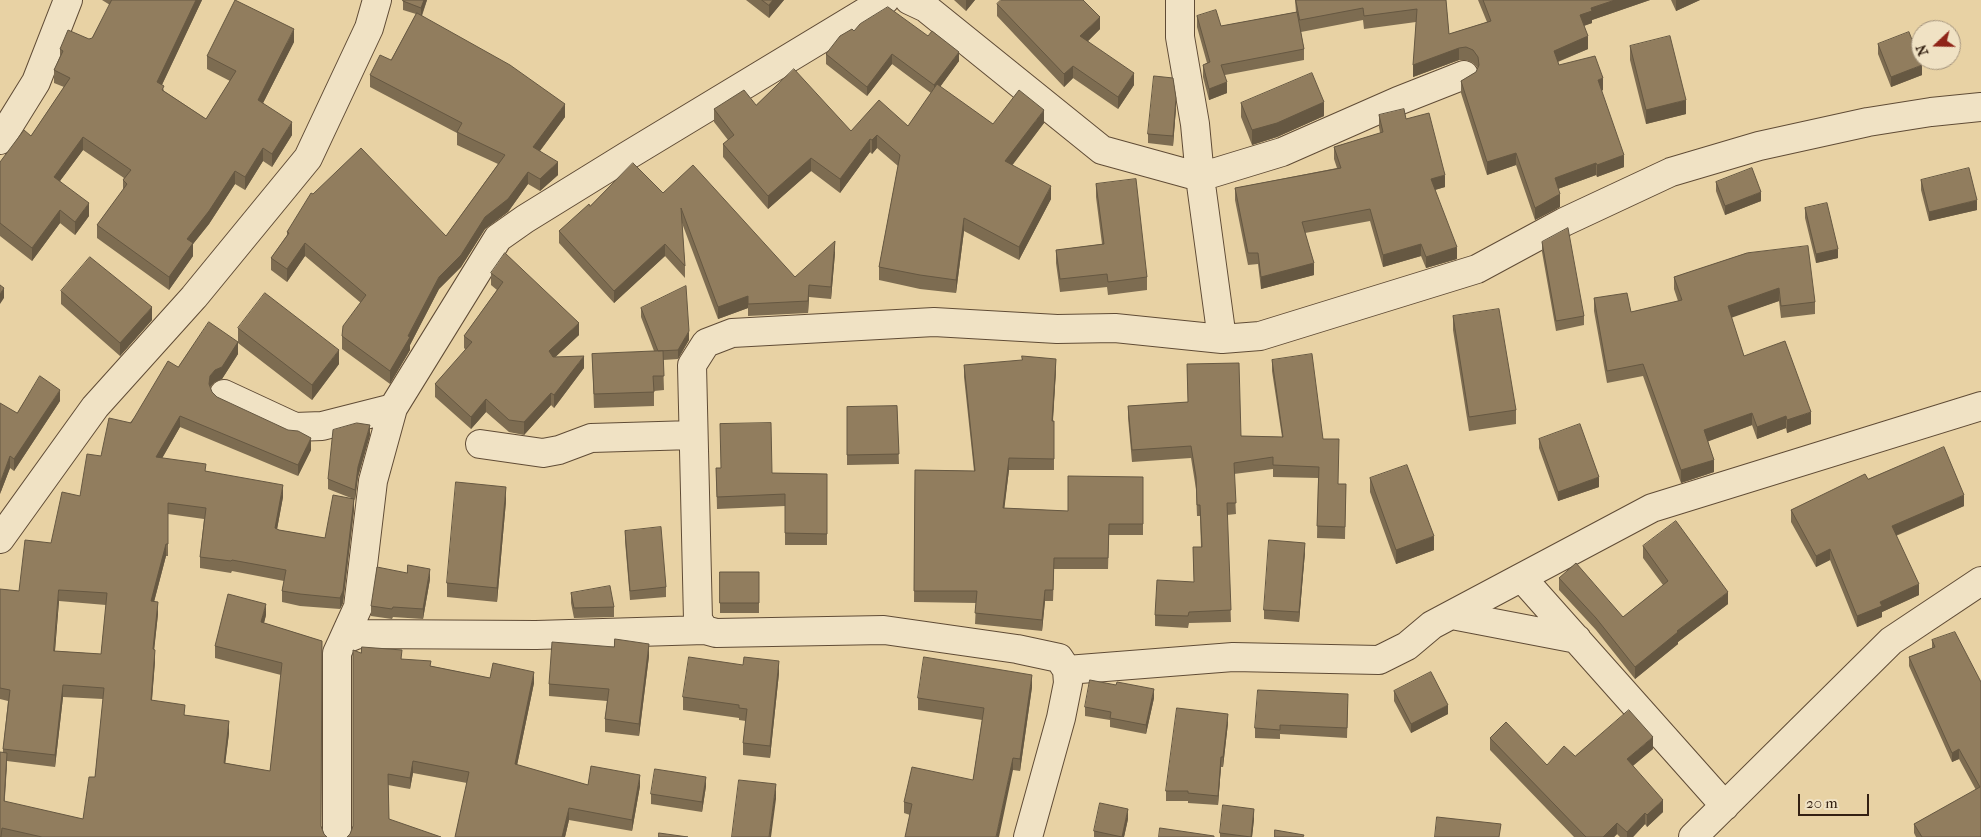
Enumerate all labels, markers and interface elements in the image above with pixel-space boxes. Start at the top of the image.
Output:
north arrow [1911,20,1961,70]
text: N [1913,42,1932,58]
scale bar [1801,784,1872,816]
text: 20 m [1806,794,1838,812]

